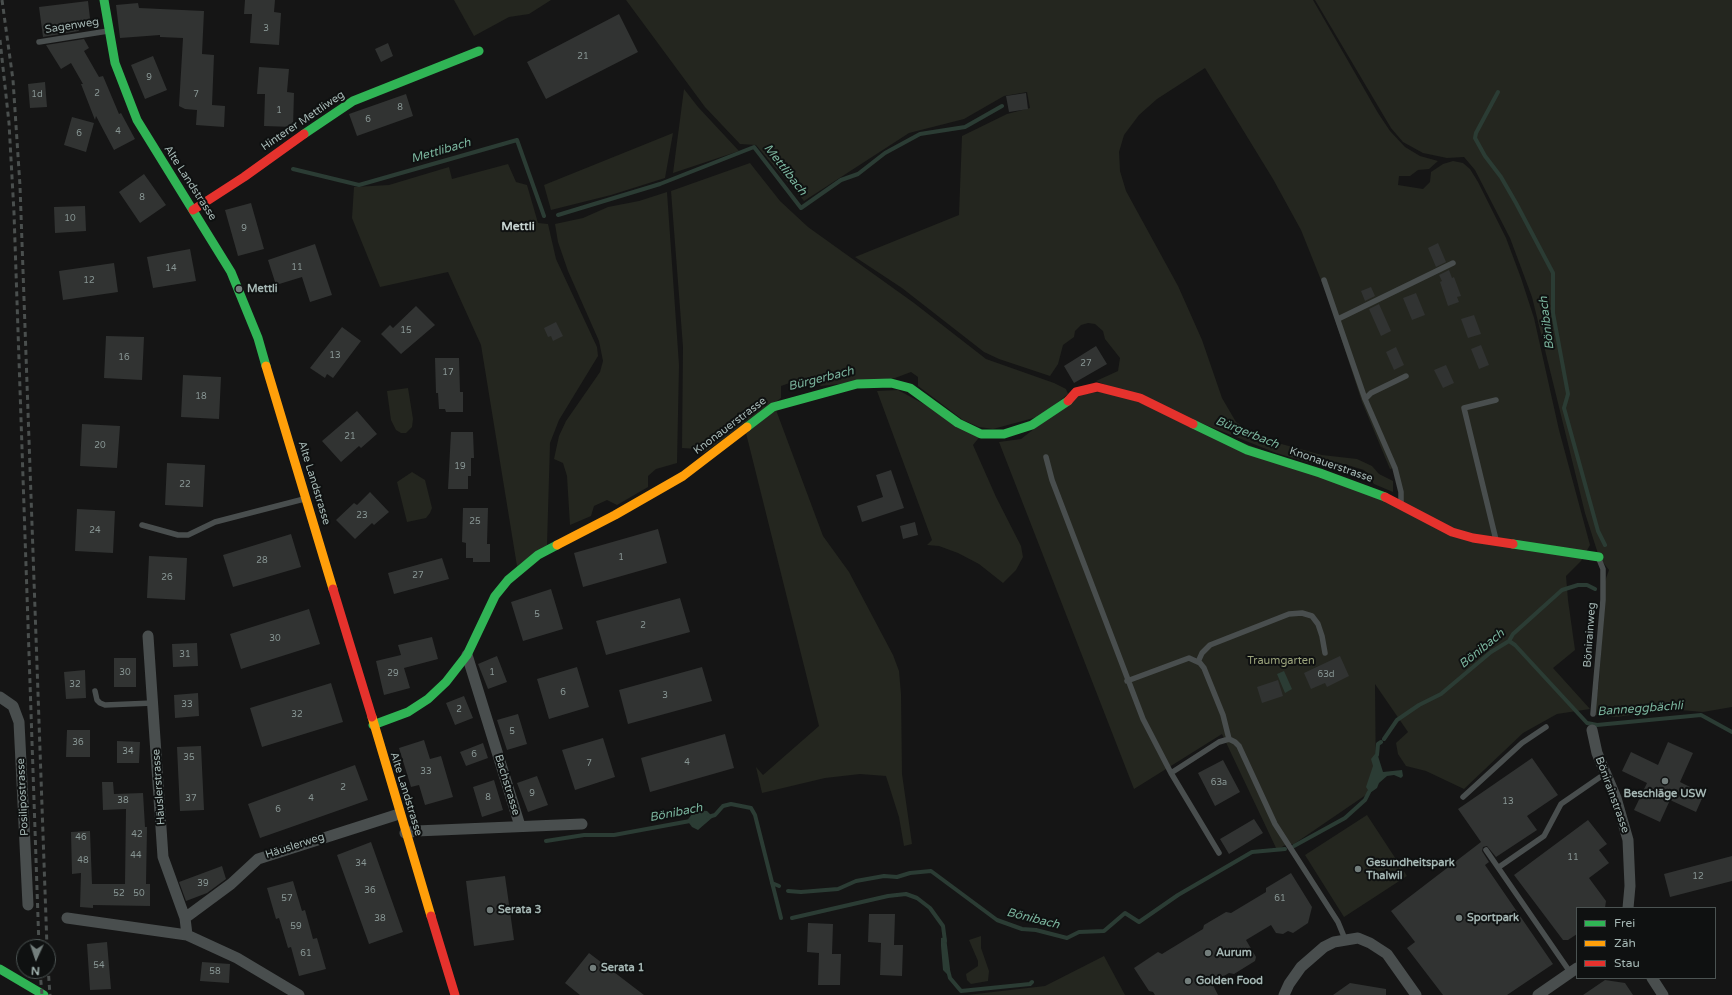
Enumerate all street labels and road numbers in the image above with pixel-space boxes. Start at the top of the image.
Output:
street label: Sagenweg [44,15,100,37]
street label: Hinterer Mettliweg [259,88,347,154]
street label: Alte Landstrasse [161,143,219,223]
street label: Knonauerstrasse [691,394,769,458]
street label: Alte Landstrasse [295,440,333,526]
street label: Knonauerstrasse [1288,445,1374,485]
street label: Bönirainweg [1581,602,1599,668]
street label: Häuslerstrasse [150,749,168,825]
street label: Alte Landstrasse [387,751,425,837]
street label: Bachstrasse [491,753,523,817]
street label: Bönirainstrasse [1592,755,1632,835]
street label: Posilipostrasse [14,758,32,836]
street label: Häuslerweg [264,830,326,862]

